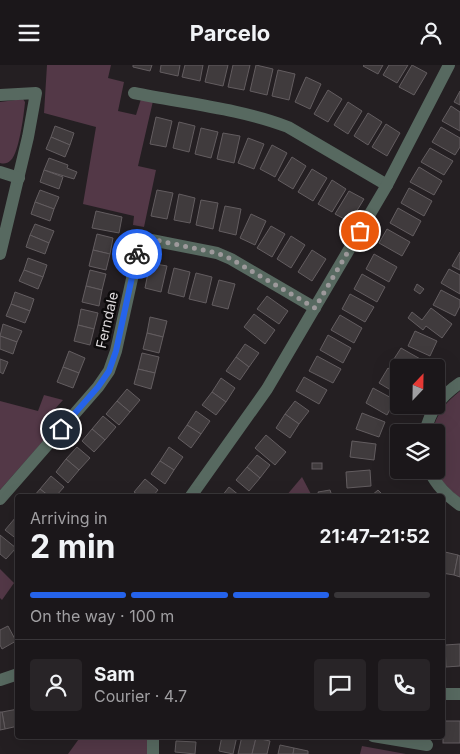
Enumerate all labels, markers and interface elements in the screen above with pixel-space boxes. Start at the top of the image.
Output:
icon: menu [15,19,43,47]
icon: person [417,19,445,47]
text: Parcelo [190,20,270,46]
pin [339,210,381,252]
icon: bag [346,217,374,245]
courier [112,229,162,279]
icon: bike [123,240,151,268]
street label: Ferndale [92,290,121,350]
north arrow [390,359,445,414]
map controls [390,359,445,479]
pin [40,408,82,450]
icon: home [47,415,75,443]
button: layers [390,424,445,479]
text: Arriving in [30,508,107,528]
text: 21:47–21:52 [319,525,430,548]
text: 2 min [30,527,116,566]
text: On the way · 100 m [30,606,174,626]
button: person [30,659,82,711]
button: chat [314,659,366,711]
button: phone [378,659,430,711]
text: Sam [94,663,135,686]
text: Courier · 4.7 [94,686,187,706]

